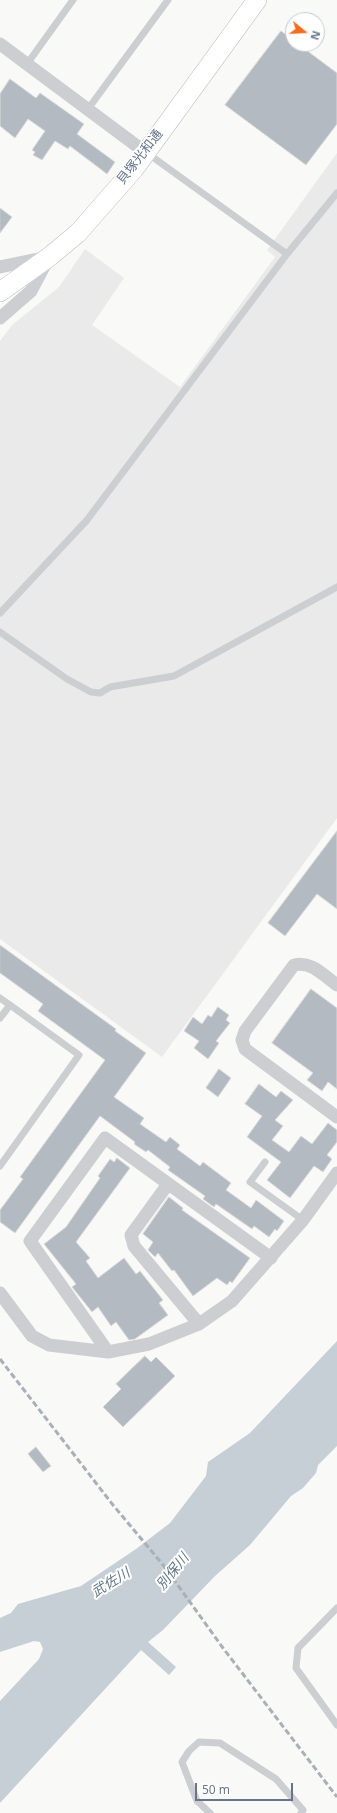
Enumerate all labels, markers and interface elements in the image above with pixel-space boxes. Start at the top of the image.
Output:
north arrow [285,12,325,52]
text: N [307,29,324,42]
street label: 貝塚光和通 [114,127,166,187]
water label: 別保川 [153,1550,193,1594]
water label: 武佐川 [89,1565,133,1601]
scale bar [197,1775,295,1801]
text: 50 m [202,1781,230,1798]

